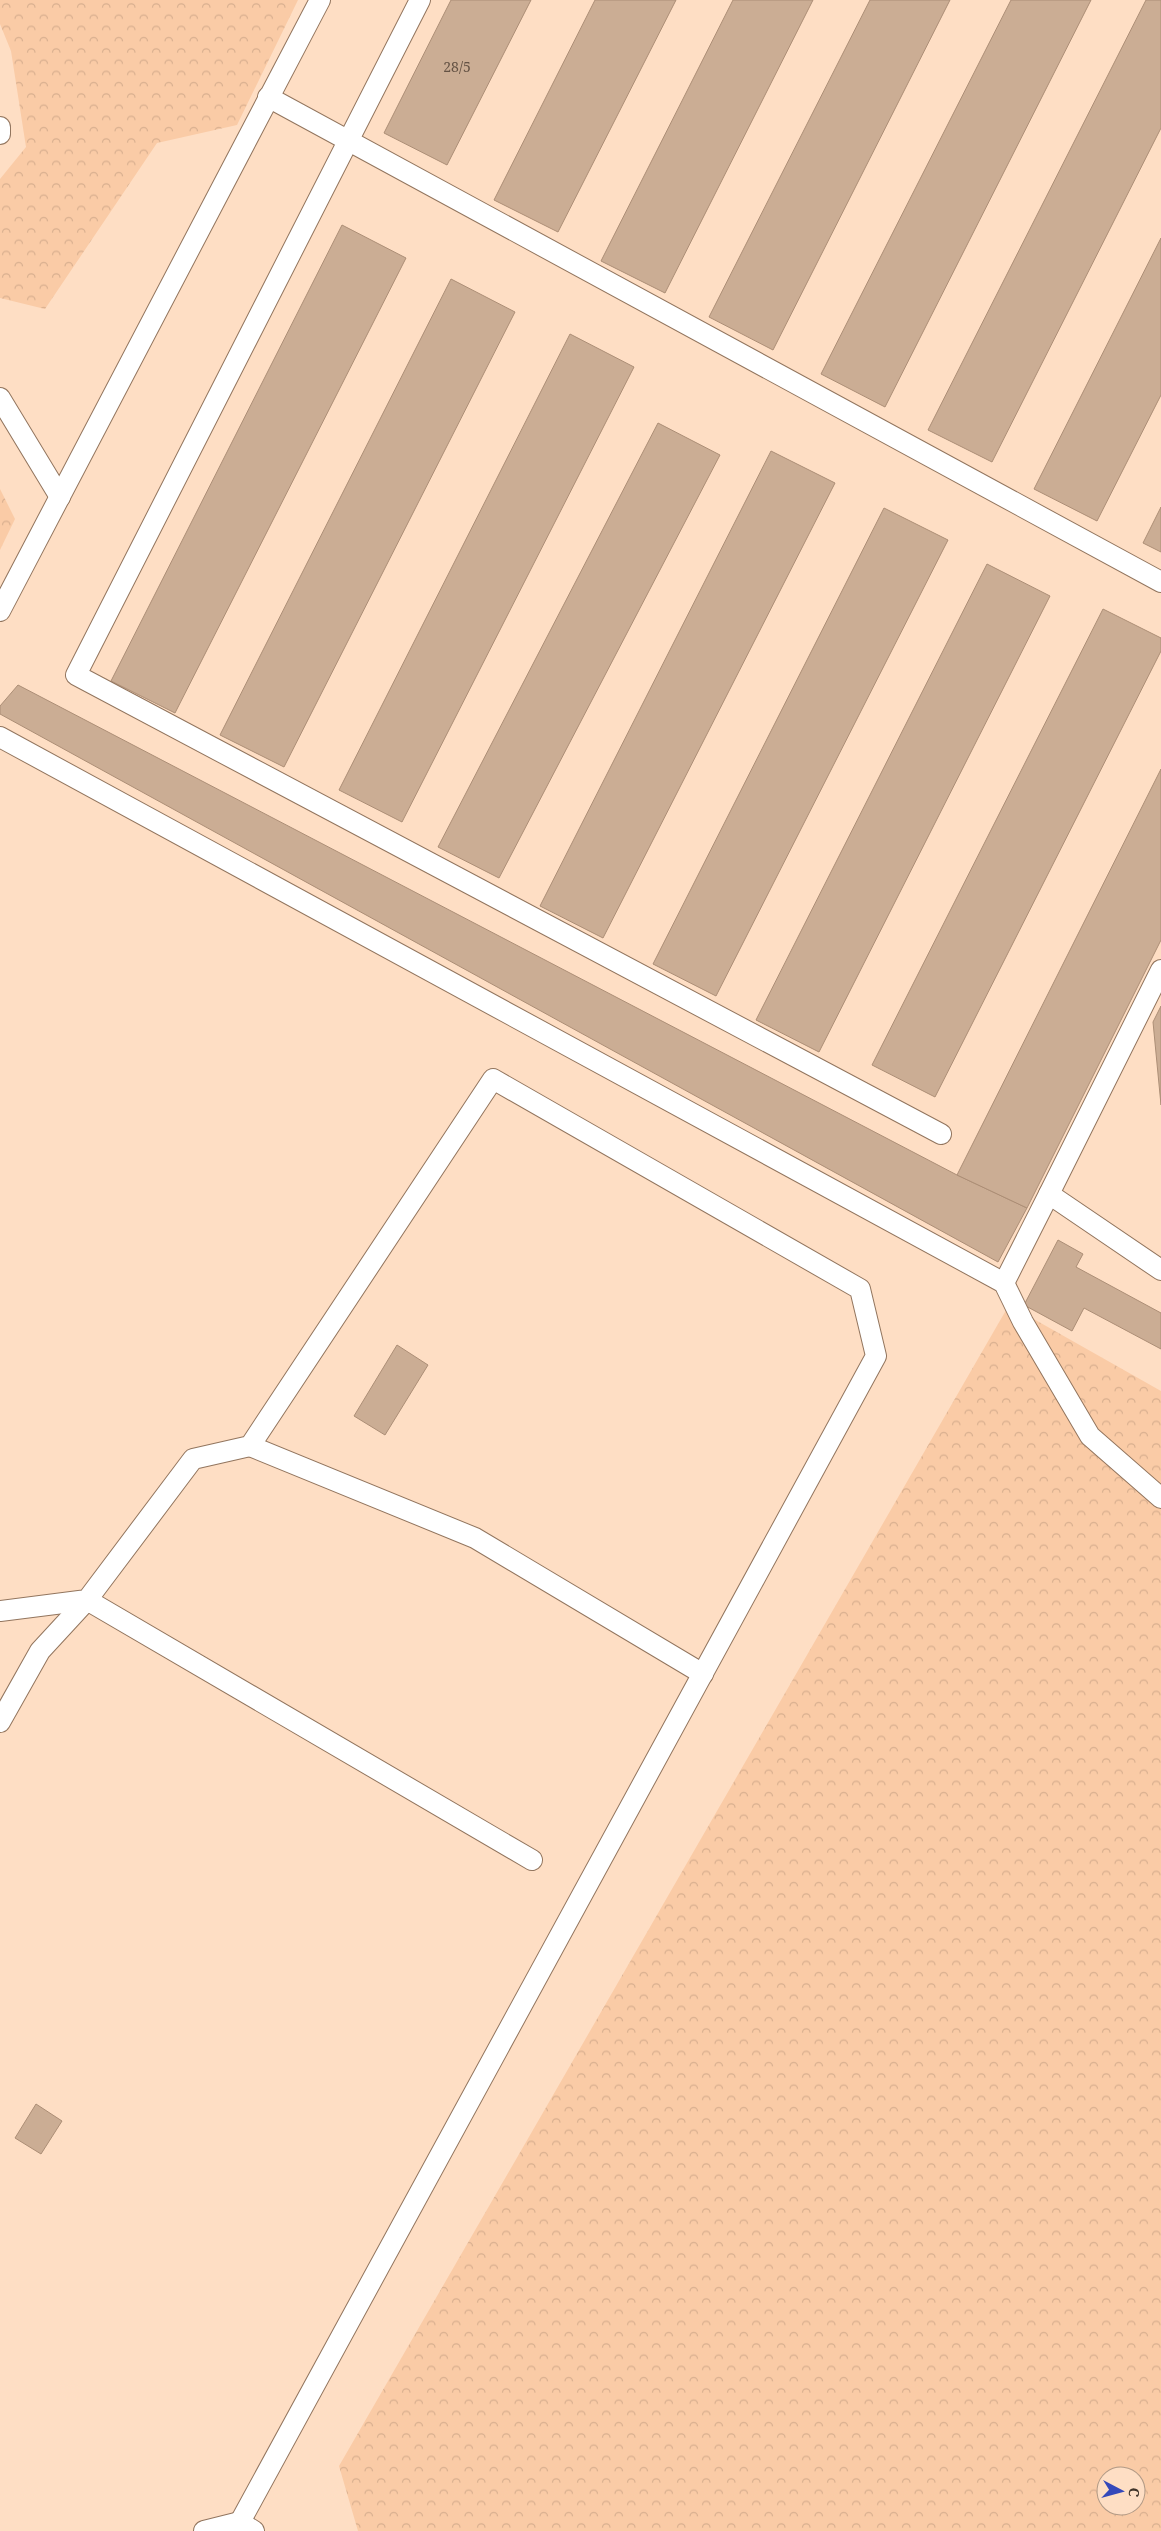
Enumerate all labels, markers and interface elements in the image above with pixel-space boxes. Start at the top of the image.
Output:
house number: 28/5 [443,57,471,76]
north arrow [1096,2466,1146,2516]
text: С [1124,2487,1144,2498]

